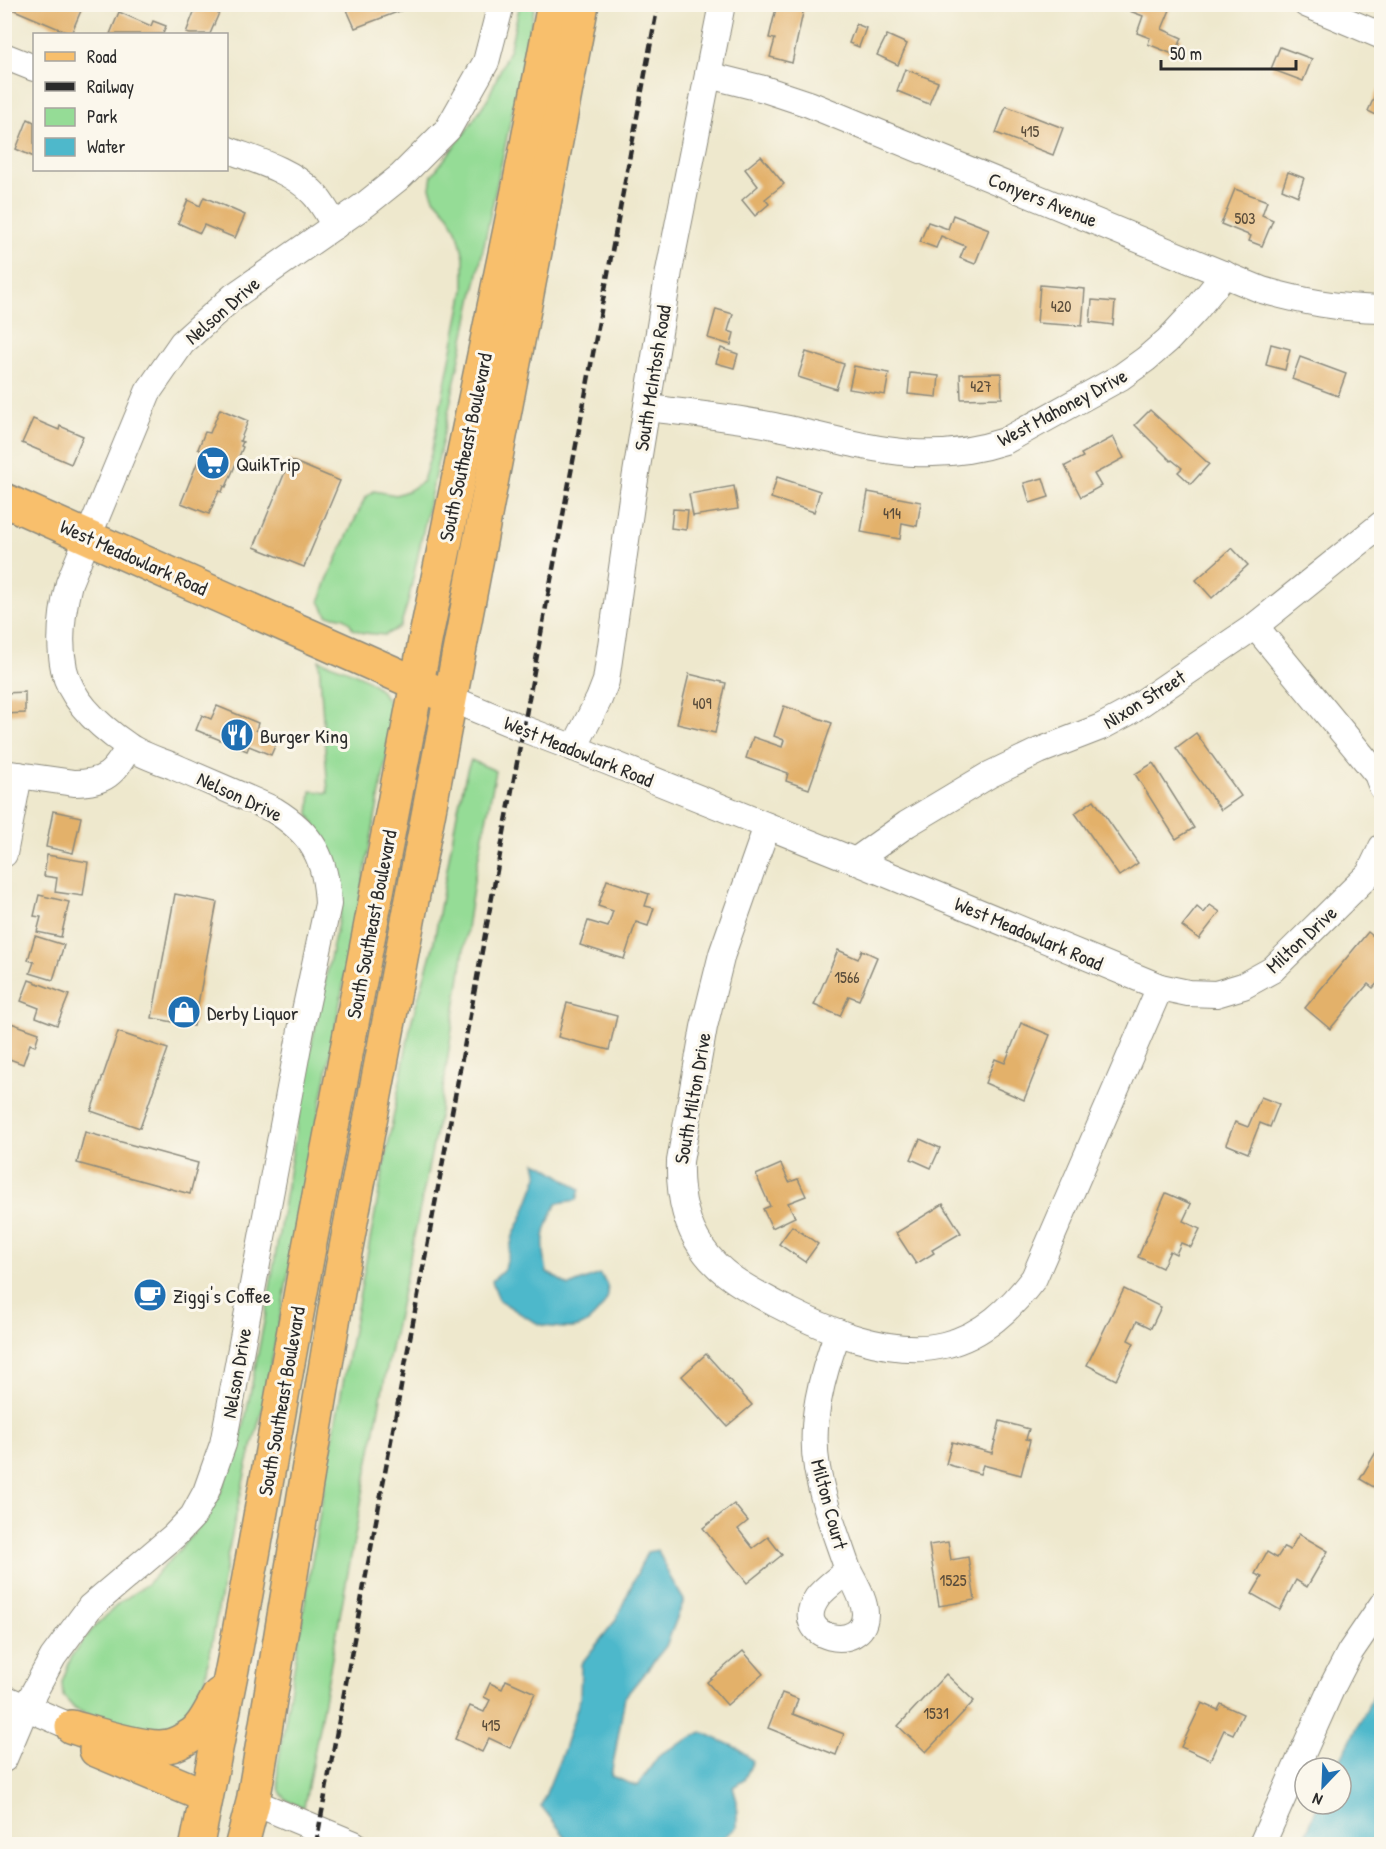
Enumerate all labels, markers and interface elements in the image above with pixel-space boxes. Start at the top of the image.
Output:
legend [33,33,228,171]
scale bar [1161,33,1296,71]
text: 50 m [1170,41,1202,66]
text: Road [87,44,117,69]
text: Railway [87,74,134,99]
text: Park [87,104,118,129]
house number: 415 [1021,120,1040,142]
text: Water [87,134,125,159]
street label: Conyers Avenue [985,165,1101,233]
house number: 503 [1234,207,1256,229]
street label: Nelson Drive [179,270,265,350]
house number: 420 [1051,295,1071,317]
street label: South McIntosh Road [627,303,677,453]
street label: South Southeast Boulevard [432,350,498,543]
street label: West Mahoney Drive [992,361,1132,453]
house number: 427 [970,375,992,397]
supermarket icon: QuikTrip [195,445,231,481]
place label: QuikTrip [236,450,300,477]
house number: 414 [883,502,901,524]
street label: West Meadowlark Road [56,512,212,602]
street label: Nixon Street [1098,662,1191,735]
house number: 409 [692,692,712,714]
street label: West Meadowlark Road [500,709,658,793]
restaurant icon: Burger King [219,717,255,753]
place label: Burger King [260,722,348,749]
street label: Nelson Drive [193,765,287,827]
street label: South Southeast Boulevard [339,827,403,1021]
street label: West Meadowlark Road [951,890,1108,977]
street label: Milton Drive [1260,899,1342,979]
house number: 1566 [834,966,860,988]
shop icon: Derby Liquor [166,994,202,1030]
place label: Derby Liquor [207,999,299,1026]
street label: South Milton Drive [667,1030,717,1166]
cafe icon: Ziggi's Coffee [132,1277,168,1313]
place label: Ziggi's Coffee [173,1282,271,1309]
street label: South Southeast Boulevard [251,1304,311,1498]
street label: Nelson Drive [215,1326,257,1420]
street label: Milton Court [805,1456,855,1553]
house number: 1525 [940,1569,967,1591]
house number: 1531 [923,1702,949,1724]
house number: 415 [482,1714,501,1736]
north arrow [1293,1756,1353,1816]
text: N [1308,1788,1325,1812]

